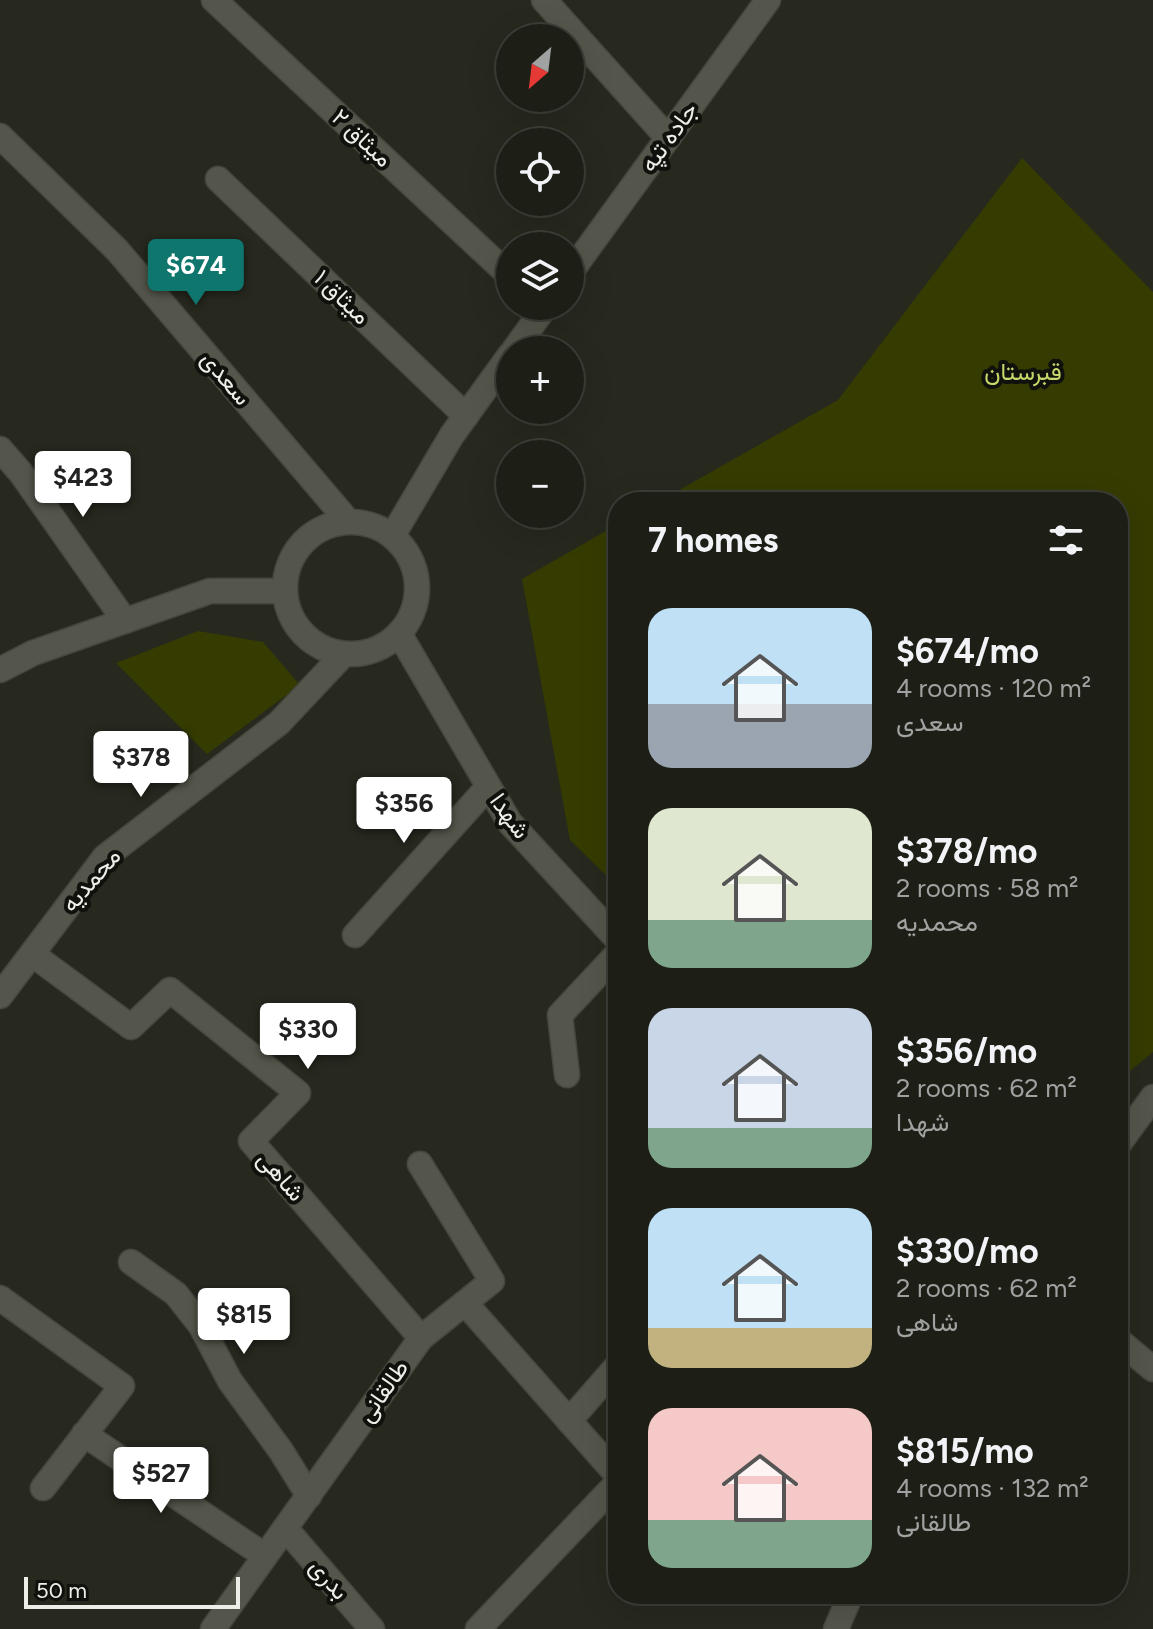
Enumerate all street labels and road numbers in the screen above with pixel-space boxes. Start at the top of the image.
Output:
street label: جاده تپه [634,96,705,179]
street label: میثاق ۲ [326,102,399,173]
street label: میثاق ۱ [308,263,376,330]
street label: سعدی [195,344,258,411]
street label: شهدا [483,787,537,845]
street label: محمدیه [55,842,126,918]
street label: شاهی [252,1144,311,1207]
street label: طالقانی [351,1354,414,1427]
street label: بدری [303,1552,355,1606]

